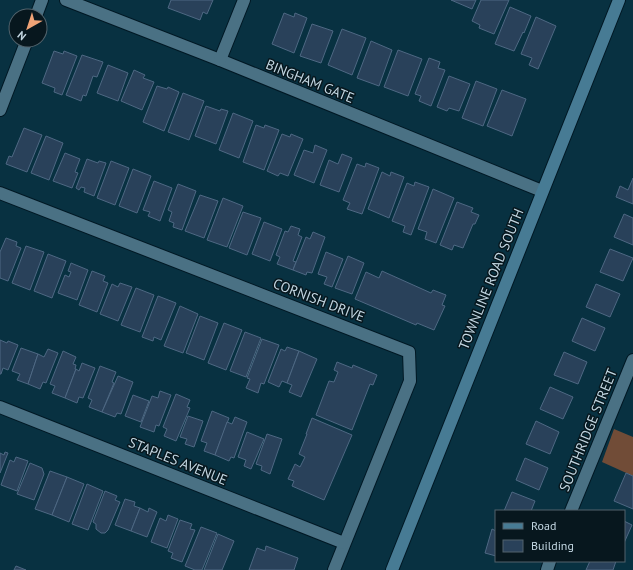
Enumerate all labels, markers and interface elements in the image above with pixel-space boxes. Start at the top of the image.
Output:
north arrow [8,8,48,48]
text: N [14,28,29,43]
street label: BINGHAM GATE [263,55,357,107]
street label: TOWNLINE ROAD SOUTH [454,206,528,352]
street label: CORNISH DRIVE [271,274,367,326]
street label: SOUTHRIDGE STREET [555,366,621,494]
street label: STAPLES AVENUE [126,433,230,489]
legend [495,510,625,562]
text: Road [531,518,556,533]
text: Building [531,538,574,553]

